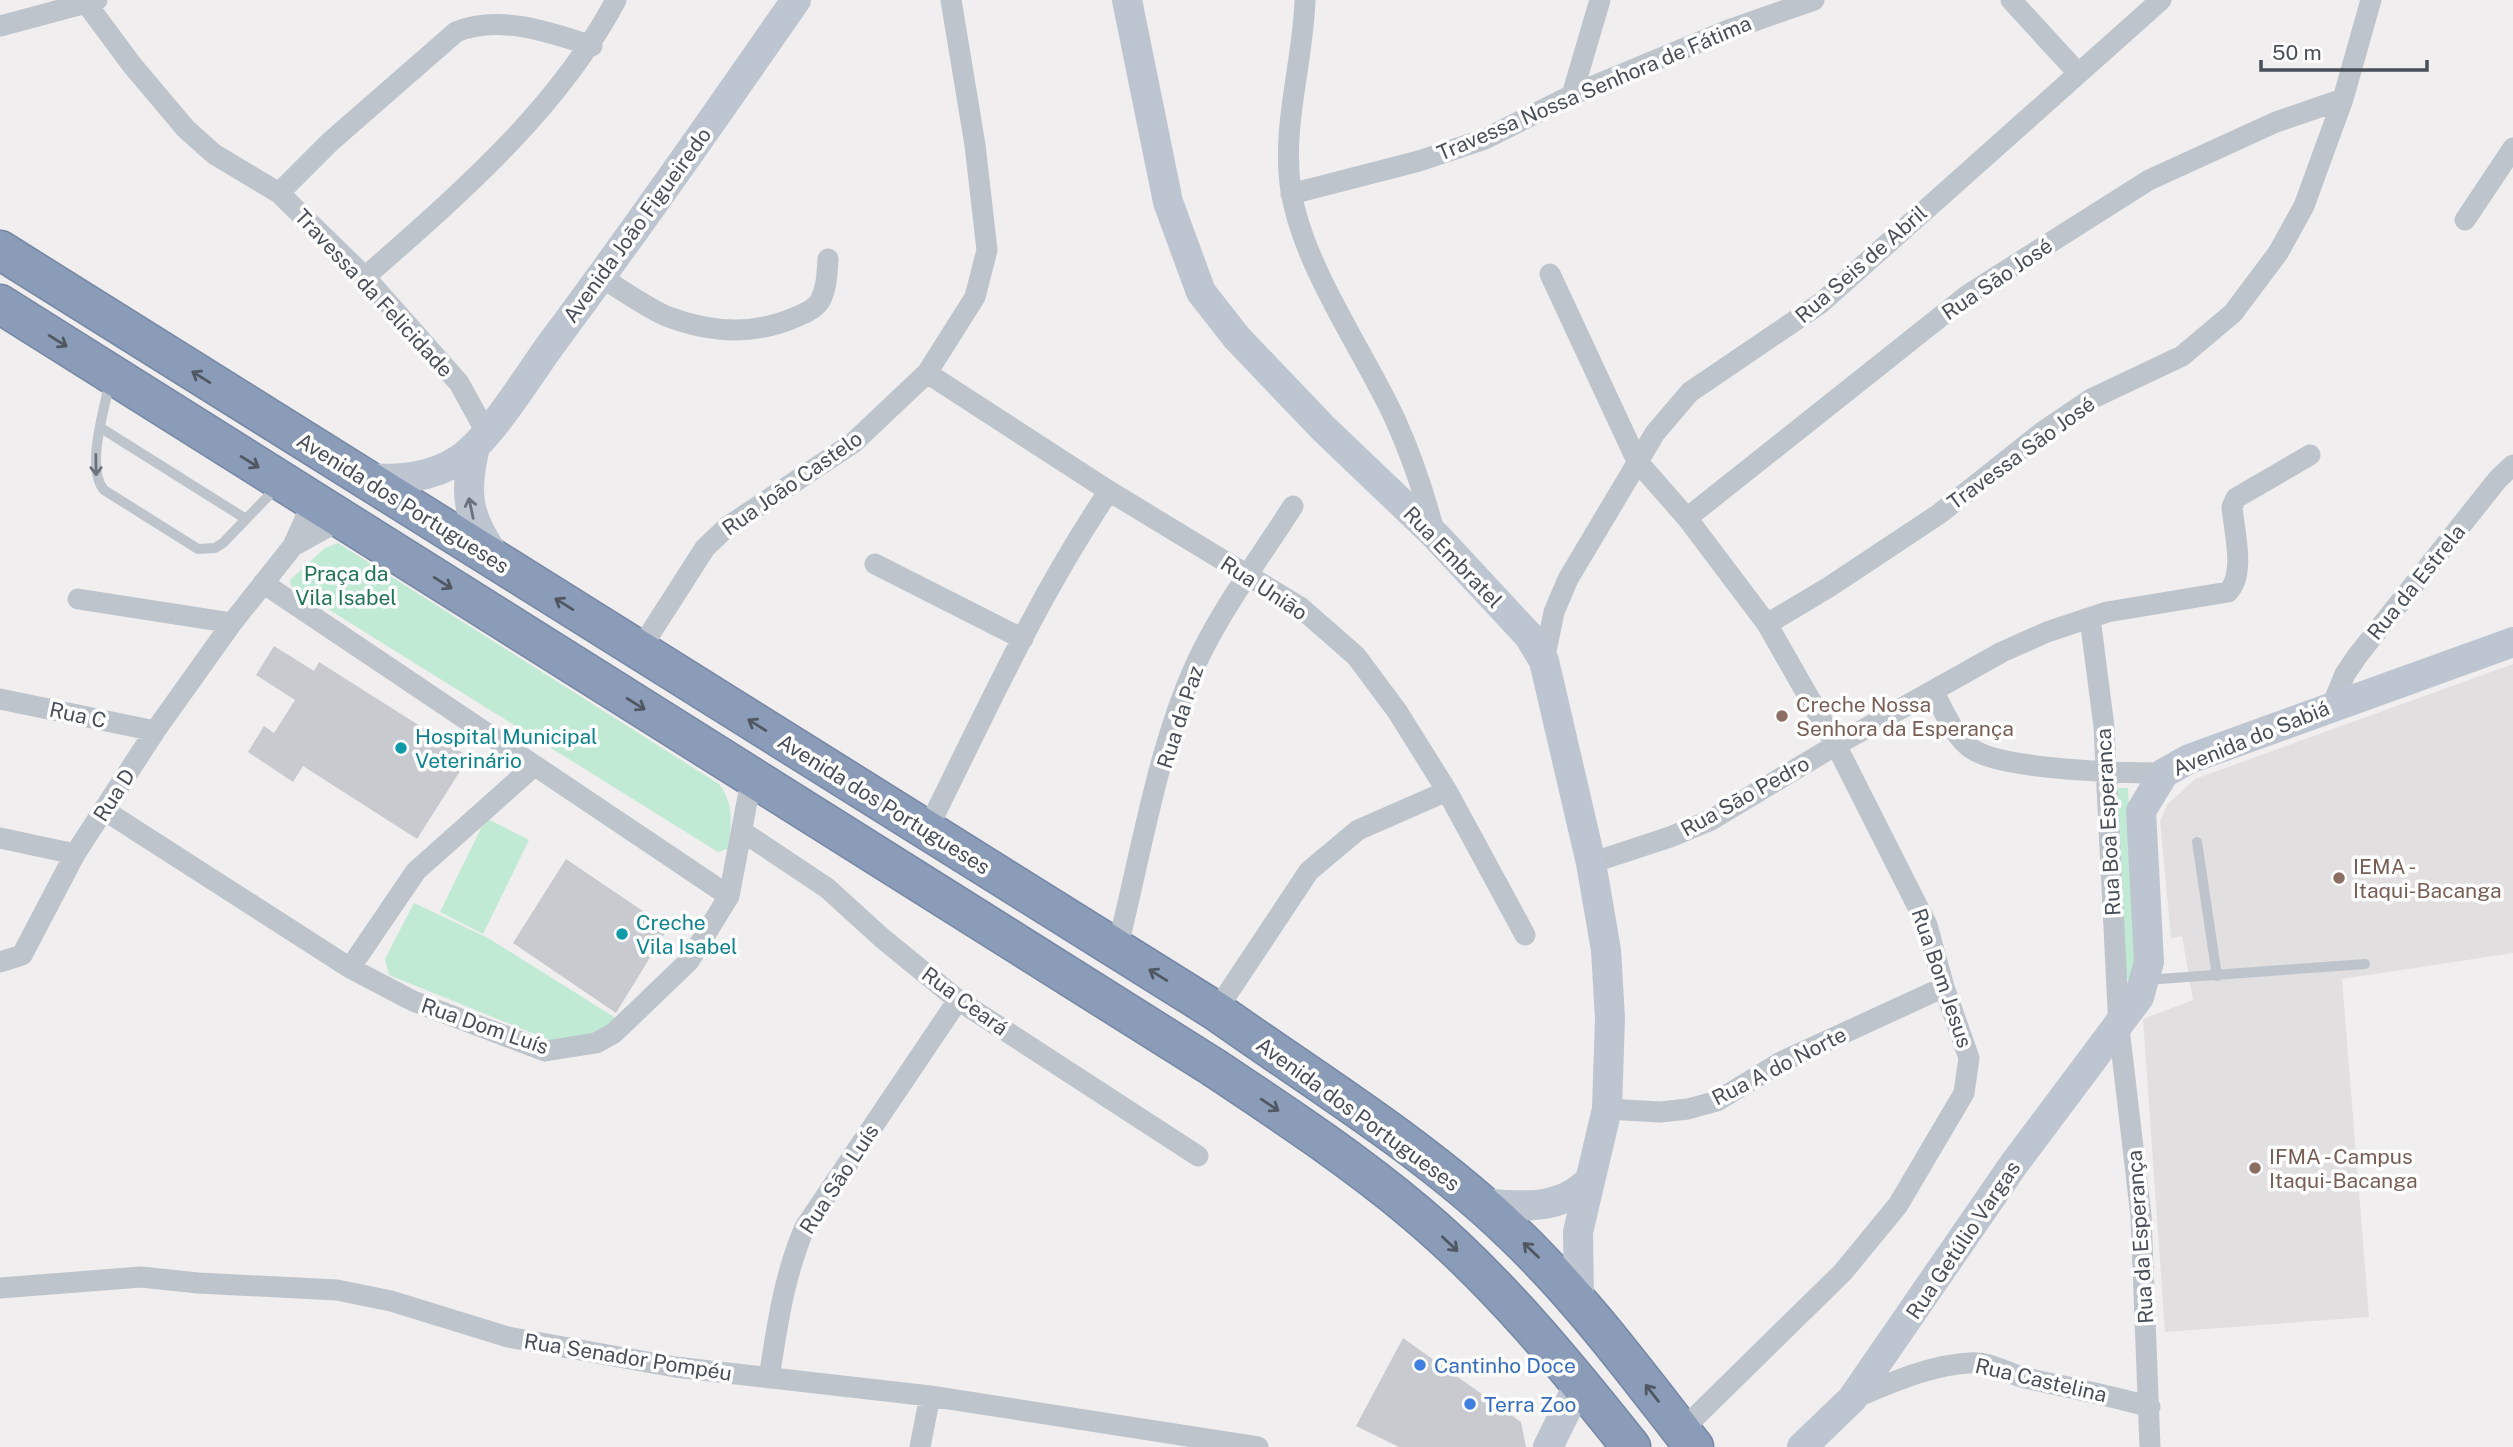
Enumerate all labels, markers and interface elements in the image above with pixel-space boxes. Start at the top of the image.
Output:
street label: Travessa Nossa Senhora de Fátima [1433,10,1755,166]
scale bar [2261,28,2427,72]
text: 50 m [2272,40,2322,65]
street label: Avenida João Figueiredo [558,123,716,327]
street label: Rua Seis de Abril [1790,200,1932,328]
street label: Travessa da Felicidade [290,204,458,382]
street label: Rua São José [1937,233,2057,325]
one-way arrow [47,334,67,348]
one-way arrow [192,369,212,383]
street label: Travessa São José [1942,391,2100,515]
street label: Rua João Castelo [717,425,867,541]
street label: Avenida dos Portugueses [292,427,514,579]
one-way arrow [90,454,103,477]
one-way arrow [240,455,260,469]
one-way arrow [463,498,476,520]
street label: Rua Embratel [1398,501,1508,613]
street label: Rua da Estrela [2362,519,2470,645]
street label: Rua União [1216,551,1312,625]
park label: Praça da Vila Isabel [295,561,397,610]
one-way arrow [433,576,453,590]
one-way arrow [555,597,575,611]
street label: Rua da Paz [1152,662,1208,772]
place label: Creche Nossa Senhora da Esperança [1796,692,2014,741]
street label: Avenida do Sabiá [2169,695,2333,781]
street label: Rua C [47,697,109,733]
one-way arrow [625,697,645,711]
marker: Creche Nossa Senhora da Esperança [1774,708,1790,724]
one-way arrow [748,717,768,731]
place label: Hospital Municipal Veterinário [415,724,597,773]
street label: Avenida dos Portugueses [773,728,995,880]
street label: Rua Boa Esperanca [2091,728,2125,916]
marker: Hospital Municipal Veterinário [393,740,409,756]
street label: Rua São Pedro [1676,750,1814,842]
street label: Rua D [88,764,140,826]
place label: IEMA - Itaqui-Bacanga [2353,854,2502,903]
marker: IEMA - Itaqui-Bacanga [2331,870,2347,886]
street label: Rua Bom Jesus [1906,905,1978,1051]
place label: Creche Vila Isabel [636,910,737,959]
marker: Creche Vila Isabel [614,926,630,942]
street label: Rua Ceará [917,961,1013,1041]
one-way arrow [1149,967,1169,981]
street label: Rua Dom Luís [418,993,552,1059]
street label: Rua A do Norte [1708,1021,1850,1111]
street label: Avenida dos Portugueses [1251,1032,1465,1196]
one-way arrow [1260,1098,1279,1112]
street label: Rua São Luís [794,1120,884,1238]
place label: IFMA - Campus Itaqui-Bacanga [2269,1144,2418,1193]
street label: Rua da Esperança [2121,1149,2159,1325]
street label: Rua Getúlio Vargas [1901,1156,2025,1324]
marker: IFMA - Campus Itaqui-Bacanga [2247,1160,2263,1176]
one-way arrow [1441,1236,1459,1252]
one-way arrow [1523,1242,1540,1259]
street label: Rua Senador Pompéu [522,1328,734,1386]
place label: Cantinho Doce [1434,1353,1576,1378]
street label: Rua Castelina [1973,1353,2109,1407]
marker: Cantinho Doce [1412,1357,1428,1373]
one-way arrow [1645,1385,1660,1403]
place label: Terra Zoo [1484,1392,1576,1417]
marker: Terra Zoo [1462,1396,1478,1412]

